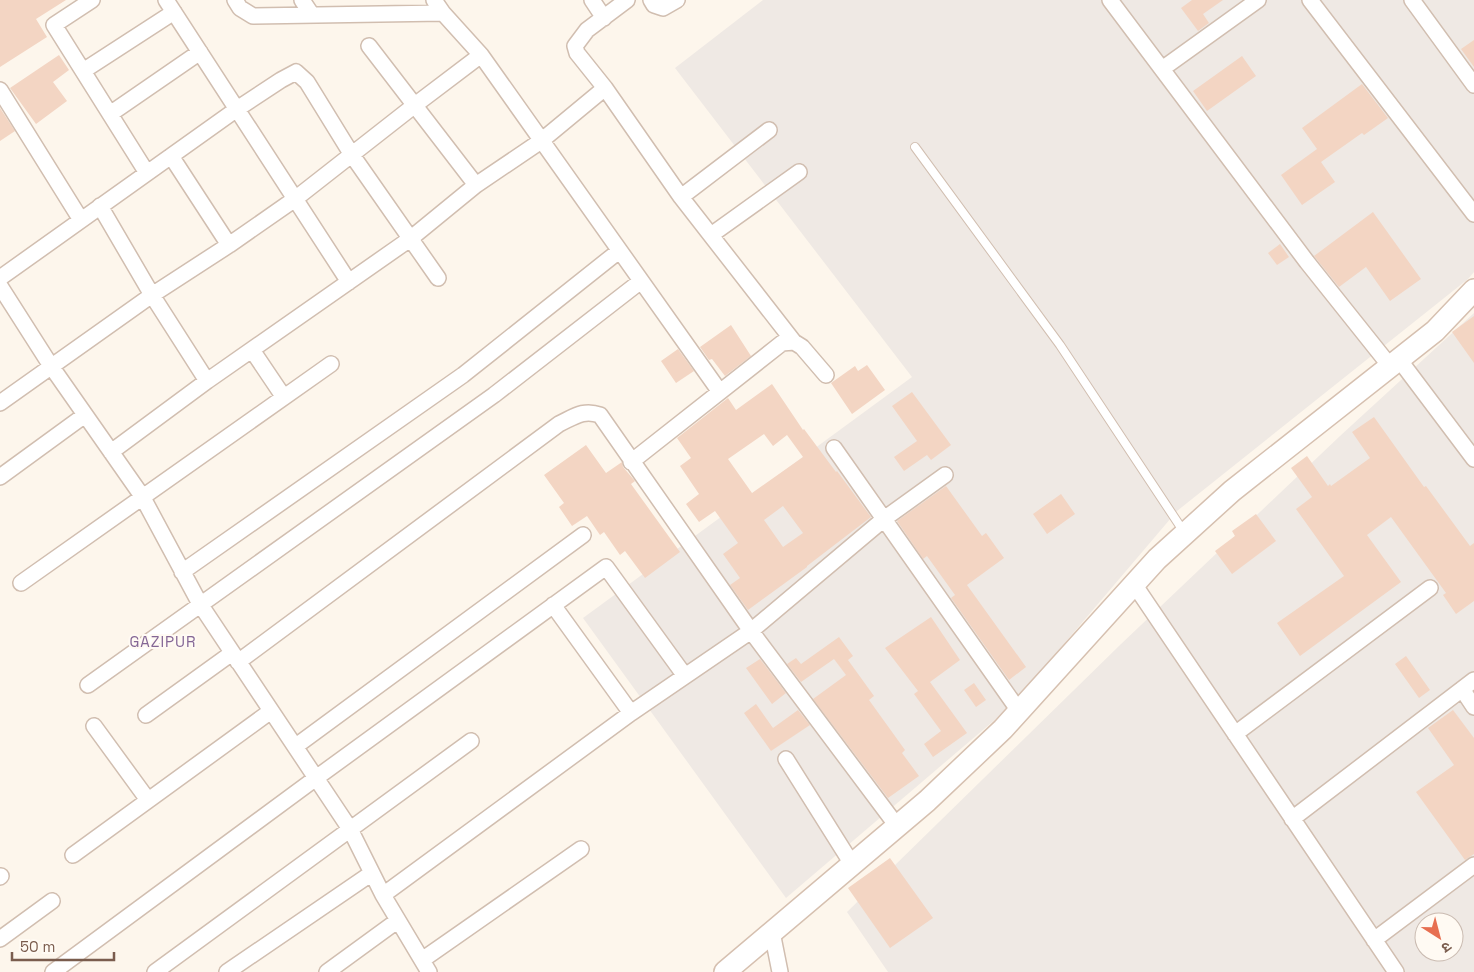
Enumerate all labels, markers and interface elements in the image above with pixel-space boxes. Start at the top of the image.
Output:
district label: GAZIPUR [129,632,197,651]
north arrow [1414,912,1464,962]
scale bar [12,930,115,962]
text: 50 m [20,937,55,956]
text: उ [1437,938,1455,958]

